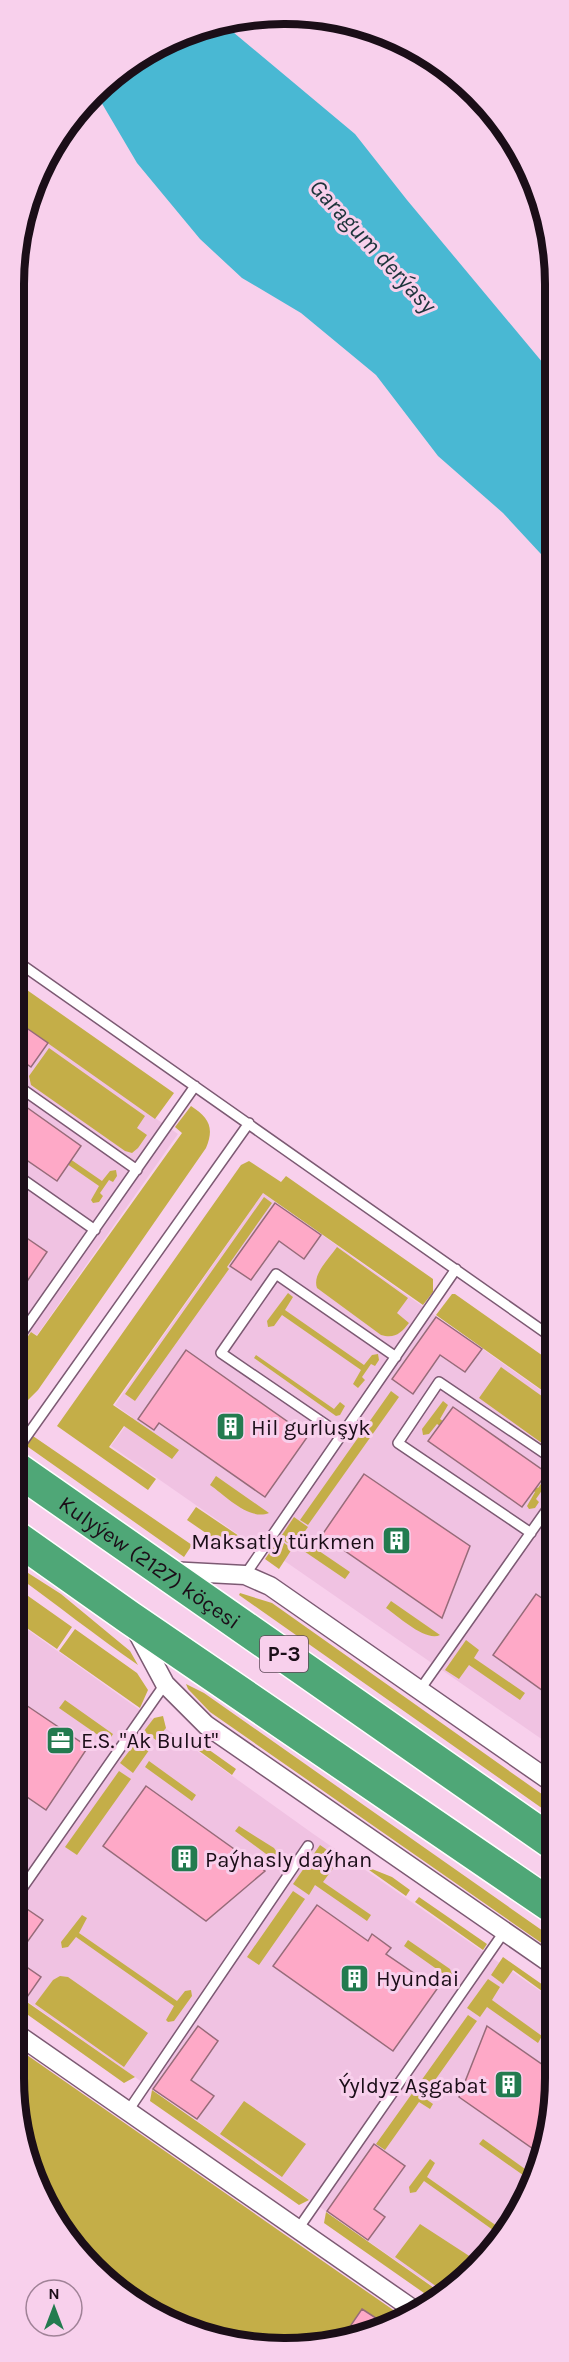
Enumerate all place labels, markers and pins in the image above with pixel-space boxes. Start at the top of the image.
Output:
building icon: Hil gurluşyk [214,1411,246,1443]
place label: Hil gurluşyk [251,1415,371,1441]
building icon: Maksatly türkmen [380,1525,412,1557]
place label: Maksatly türkmen [191,1529,375,1555]
office icon: E.S. "Ak Bulut" [44,1724,76,1756]
place label: E.S. "Ak Bulut" [81,1728,218,1754]
building icon: Paýhasly daýhan [168,1843,200,1875]
place label: Paýhasly daýhan [205,1847,372,1873]
building icon: Hyundai [339,1962,371,1994]
place label: Hyundai [376,1966,459,1992]
building icon: Ýyldyz Aşgabat [492,2069,524,2101]
place label: Ýyldyz Aşgabat [339,2072,487,2099]

